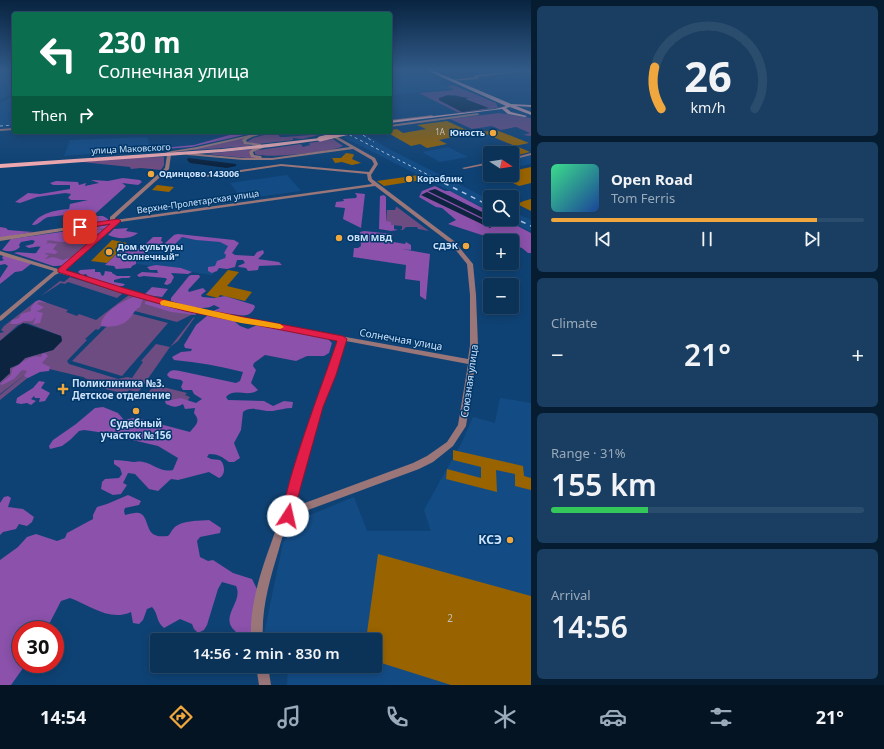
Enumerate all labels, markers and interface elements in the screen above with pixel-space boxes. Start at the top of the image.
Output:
text: 230 m [98,23,181,61]
icon: left [32,28,84,80]
text: 26 [684,48,731,104]
text: Солнечная улица [98,59,249,83]
text: km/h [690,97,725,116]
icon: right [75,104,97,126]
text: Then [32,105,67,125]
house number: 1А [435,126,446,137]
place label: Юность [450,126,485,139]
marker: Юность [488,128,498,138]
street label: улица Маковского [91,140,171,157]
north arrow [483,146,519,182]
map controls [483,146,519,314]
place label: Одинцово 143006 [159,167,239,180]
marker: Одинцово 143006 [146,169,156,179]
text: Open Road [611,169,693,189]
place label: Кораблик [417,172,463,185]
marker: Кораблик [404,174,414,184]
street label: Верхне-Пролетарская улица [136,186,260,217]
text: Tom Ferris [611,189,675,207]
button: search [483,190,519,226]
pin [63,210,97,244]
icon: arrive [69,216,91,238]
icon: previous [592,228,614,250]
icon: pause [696,228,718,250]
icon: next [801,228,823,250]
place label: ОВМ МВД [347,231,392,244]
marker: ОВМ МВД [334,233,344,243]
button: + [483,234,519,270]
place label: СДЭК [433,239,459,252]
place label: Дом культуры "Солнечный" [117,240,183,263]
marker: СДЭК [461,241,471,251]
marker: Дом культуры "Солнечный" [104,247,114,257]
button: − [483,278,519,314]
text: Climate [551,314,597,332]
street label: Солнечная улица [358,325,444,353]
text: 21° [684,334,731,375]
text: − [551,339,564,369]
text: + [851,339,864,369]
street label: Союзная улица [457,344,481,418]
place label: Поликлиника №3. Детское отделение [72,376,171,402]
marker: Поликлиника №3. Детское отделение [57,383,69,395]
marker: Судебный участок №156 [131,406,141,416]
place label: Судебный участок №156 [100,416,172,442]
text: Range · 31% [551,444,626,462]
text: 155 km [551,464,657,505]
position arrow [267,495,309,537]
place label: КСЭ [478,531,502,548]
marker: КСЭ [505,535,515,545]
text: Arrival [551,586,591,604]
text: 14:56 [551,606,628,647]
house number: 2 [447,611,453,625]
speed limit sign: 30 [12,621,64,673]
text: 14:56 · 2 min · 830 m [192,643,340,663]
icon: directions [167,703,195,731]
icon: music [275,703,303,731]
icon: phone [383,703,411,731]
icon: climate [491,703,519,731]
icon: car [599,703,627,731]
icon: filters [707,703,735,731]
text: 14:54 [40,705,86,729]
text: 21° [816,705,844,729]

